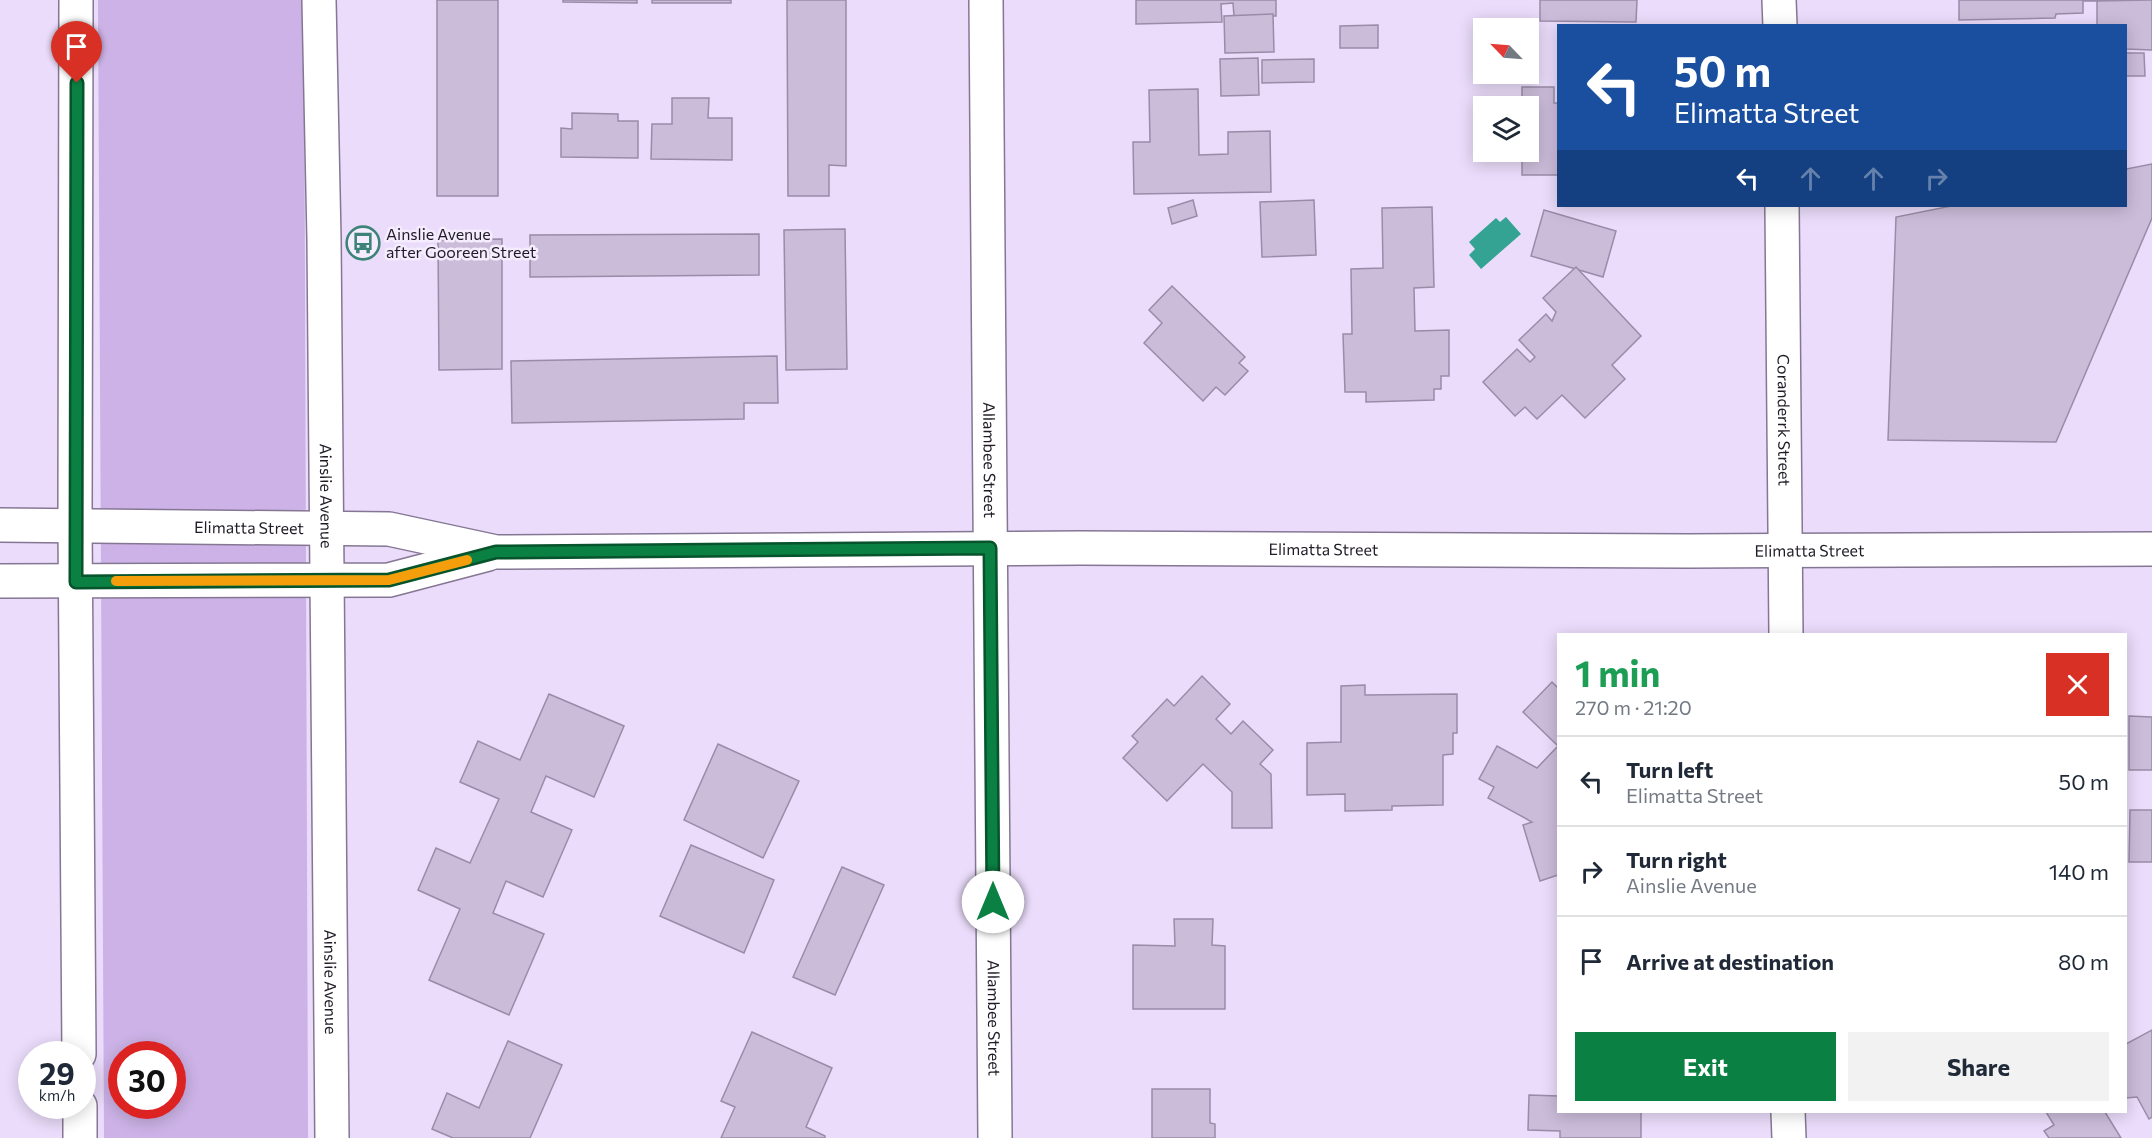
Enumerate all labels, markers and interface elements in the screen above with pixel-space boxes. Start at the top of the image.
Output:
north arrow [1473,18,1539,84]
map controls [1473,18,1539,162]
pin [51,21,102,83]
icon: arrive [60,30,93,63]
text: 50 m [1674,44,1771,96]
icon: left [1575,48,1653,126]
button: layers [1473,96,1539,162]
text: Elimatta Street [1674,96,1859,129]
icon: left [1731,162,1764,195]
icon: ahead [1794,162,1827,195]
icon: ahead [1857,162,1890,195]
icon: right [1920,162,1953,195]
place label: Ainslie Avenue after Gooreen Street [386,224,537,261]
bus stop icon: Ainslie Avenue after Gooreen Street [345,225,381,261]
street label: Coranderrk Street [1774,354,1795,486]
street label: Allambee Street [980,402,1000,519]
street label: Ainslie Avenue [317,443,337,548]
street label: Elimatta Street [194,517,304,537]
street label: Elimatta Street [1269,539,1379,558]
street label: Elimatta Street [1755,540,1865,560]
text: 1 min [1575,650,1660,694]
button: close [2046,653,2109,716]
text: 270 m · 21:20 [1575,695,1692,719]
text: Turn left [1626,756,1713,783]
icon: left [1575,765,1608,798]
text: 50 m [2059,768,2109,795]
text: Elimatta Street [1626,783,1763,807]
text: Turn right [1626,846,1727,873]
icon: right [1575,855,1608,888]
text: 140 m [2049,858,2109,885]
position arrow [961,870,1025,934]
text: Ainslie Avenue [1626,873,1757,897]
street label: Ainslie Avenue [321,929,341,1034]
icon: arrive [1575,945,1608,978]
text: Arrive at destination [1626,948,1834,975]
text: 80 m [2058,948,2109,975]
street label: Allambee Street [985,960,1005,1077]
button: Exit [1575,1032,1836,1101]
button: Share [1848,1032,2109,1101]
speed limit sign: 30 [108,1041,186,1119]
text: 29 [39,1054,75,1091]
text: km/h [39,1086,75,1104]

